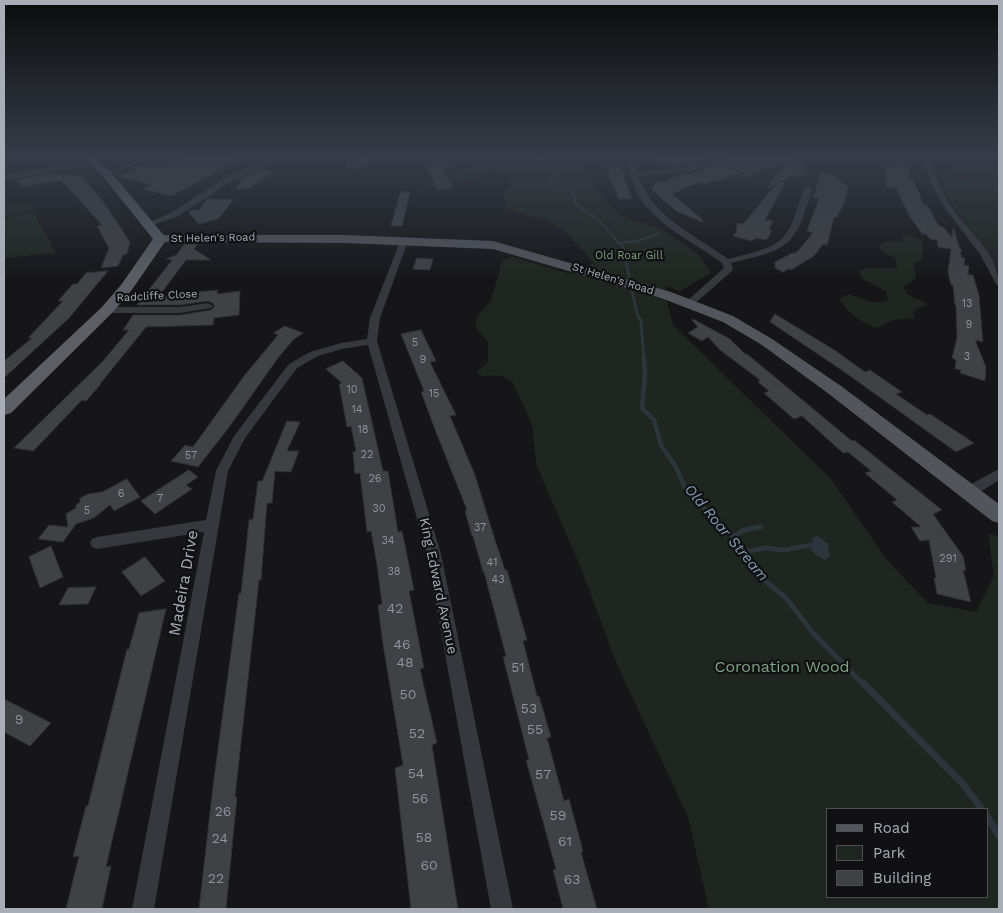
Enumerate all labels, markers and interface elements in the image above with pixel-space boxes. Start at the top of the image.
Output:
street label: St Helen's Road [170,231,256,245]
park label: Old Roar Gill [595,249,663,263]
street label: St Helen's Road [571,260,655,298]
street label: Radcliffe Close [116,287,198,305]
house number: 13 [962,297,972,311]
house number: 9 [966,318,972,332]
house number: 5 [412,336,418,350]
house number: 3 [964,350,970,364]
house number: 9 [420,353,426,367]
house number: 10 [346,383,358,397]
house number: 15 [429,387,439,401]
house number: 14 [351,403,363,417]
house number: 18 [357,423,369,437]
house number: 22 [361,448,373,462]
house number: 57 [185,449,197,463]
house number: 26 [368,472,382,486]
water label: Old Roar Stream [680,481,772,585]
house number: 6 [118,487,124,501]
house number: 7 [157,492,163,506]
house number: 30 [372,502,386,516]
house number: 5 [84,504,90,518]
street label: King Edward Avenue [415,516,461,656]
house number: 37 [474,521,486,535]
street label: Madeira Drive [165,529,203,637]
house number: 34 [381,534,395,548]
house number: 291 [939,552,957,566]
house number: 41 [487,556,497,570]
house number: 38 [387,565,401,579]
house number: 43 [491,573,505,587]
house number: 42 [387,601,403,617]
house number: 46 [393,637,411,653]
house number: 48 [396,655,414,671]
park label: Coronation Wood [714,657,850,677]
house number: 51 [511,660,525,676]
house number: 50 [400,687,416,703]
house number: 53 [521,701,537,717]
house number: 9 [15,712,23,728]
house number: 55 [527,722,543,738]
house number: 52 [409,726,425,742]
house number: 54 [408,766,424,782]
house number: 57 [535,767,551,783]
house number: 56 [412,791,428,807]
house number: 26 [215,804,231,820]
house number: 59 [550,808,566,824]
legend [826,808,988,898]
text: Road [873,819,910,837]
house number: 58 [416,830,432,846]
house number: 24 [212,831,228,847]
house number: 61 [558,834,572,850]
text: Park [873,844,905,862]
house number: 60 [420,858,438,874]
text: Building [873,869,931,887]
house number: 22 [208,871,224,887]
house number: 63 [564,872,580,888]

